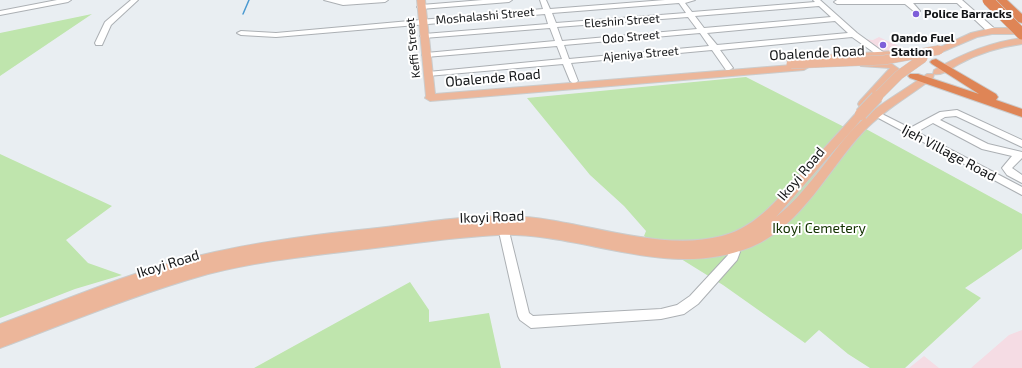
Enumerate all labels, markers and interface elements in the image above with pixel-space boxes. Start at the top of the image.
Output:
street label: Moshalashi Street [435,5,535,27]
place label: Police Barracks [924,7,1012,21]
marker: Police Barracks [911,9,921,19]
street label: Eleshin Street [584,11,660,31]
street label: Keffi Street [403,17,423,79]
street label: Odo Street [602,27,660,47]
place label: Oando Fuel Station [891,31,954,59]
marker: Oando Fuel Station [878,40,888,50]
street label: Obalende Road [769,42,865,64]
street label: Ajeniya Street [603,44,679,64]
street label: Obalende Road [445,65,541,91]
street label: Ijeh Village Road [899,121,999,185]
street label: Ikoyi Road [774,144,828,204]
street label: Ikoyi Road [459,207,525,227]
park label: Ikoyi Cemetery [772,220,866,236]
street label: Ikoyi Road [135,247,201,281]

